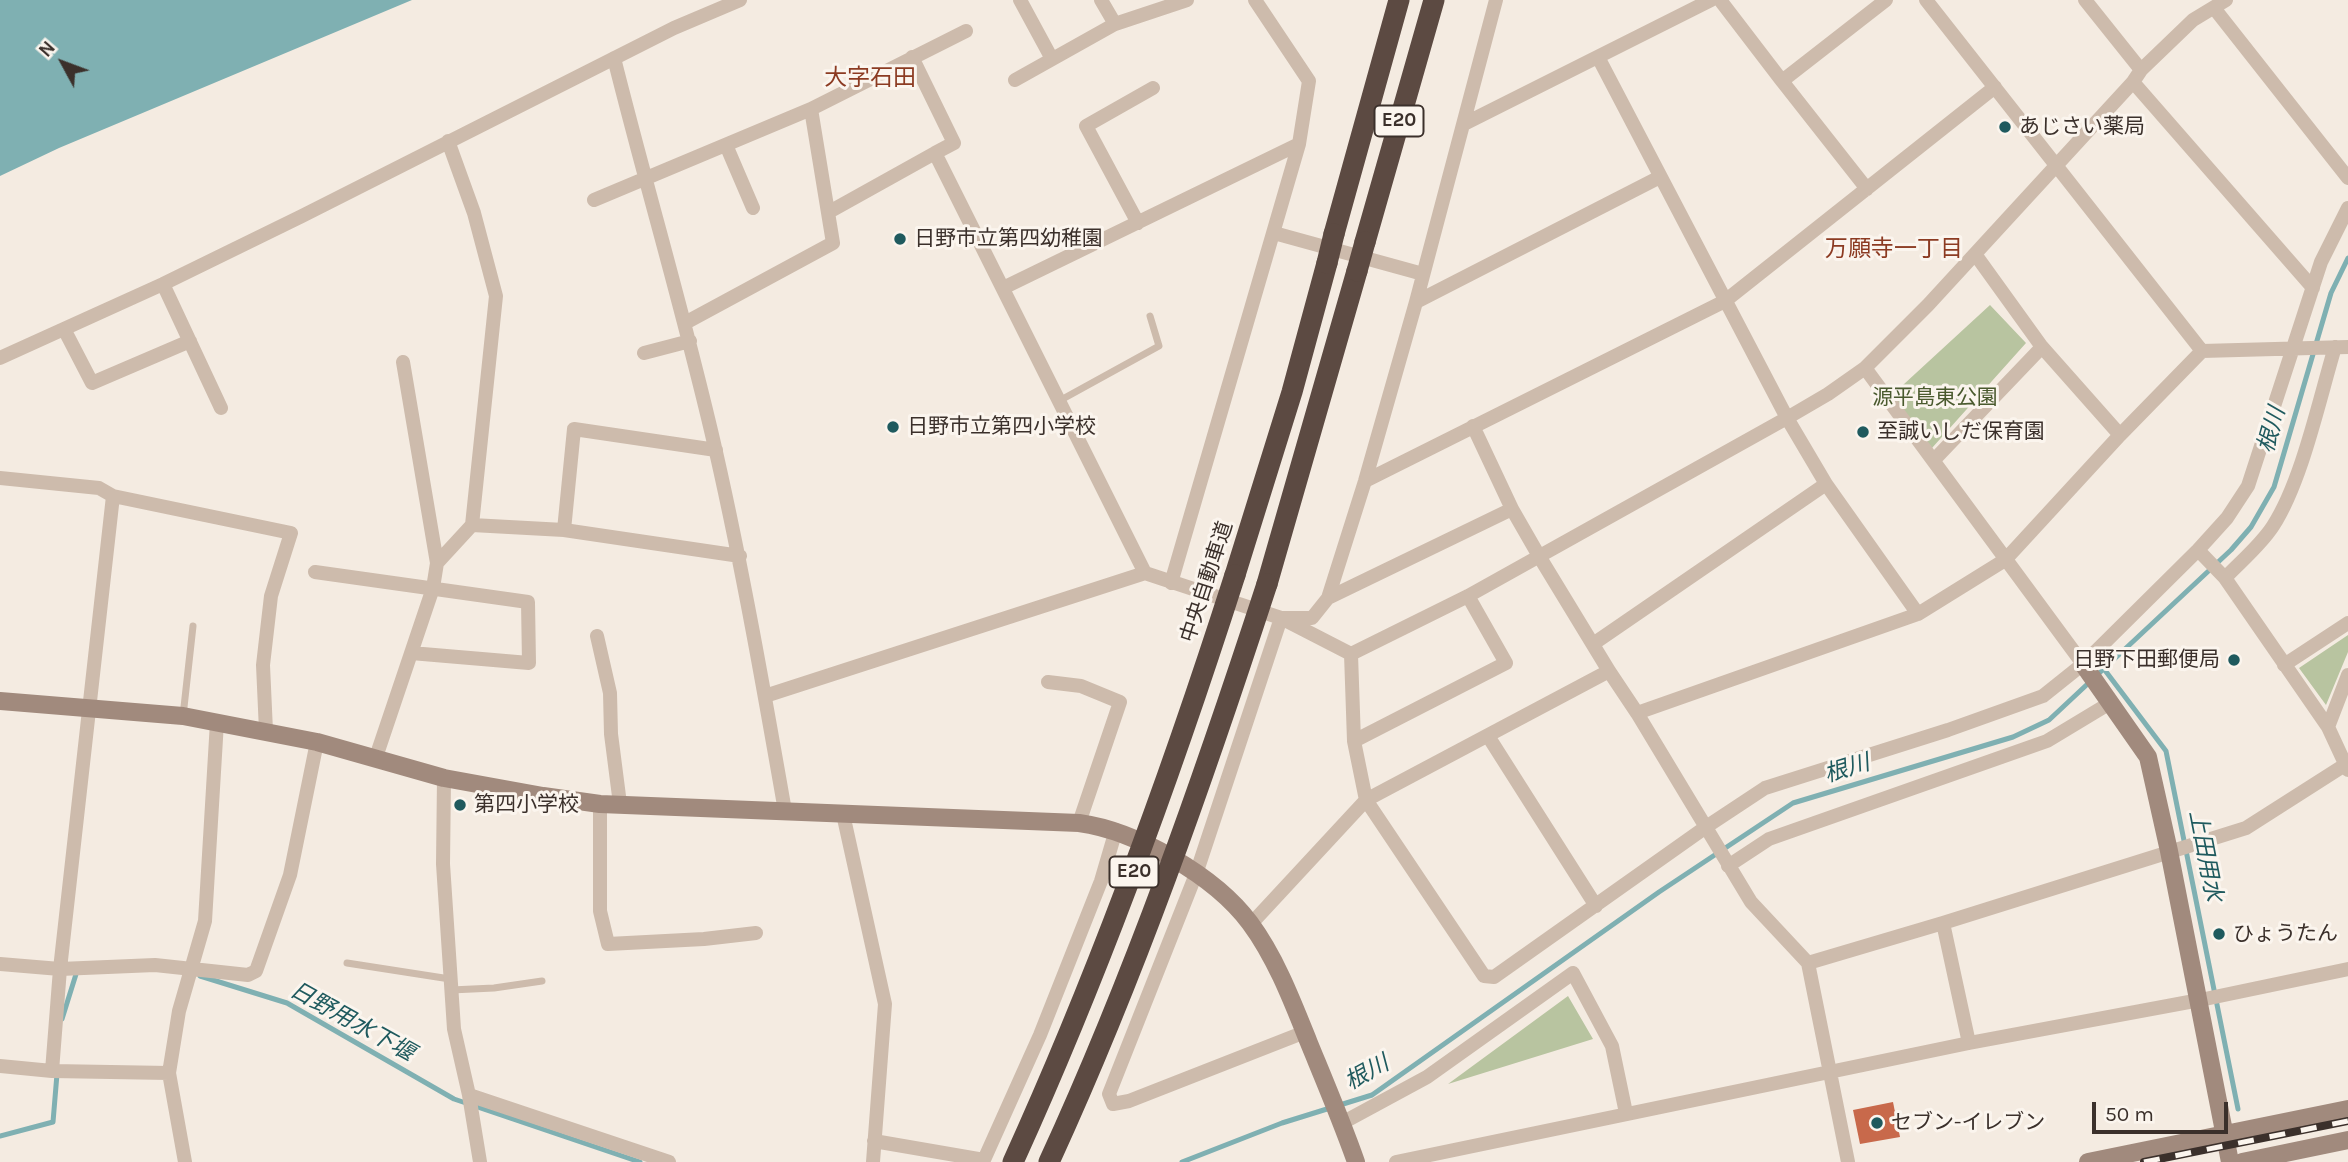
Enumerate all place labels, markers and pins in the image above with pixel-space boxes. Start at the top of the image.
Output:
place label: あじさい薬局 [2019,114,2145,140]
marker: あじさい薬局 [1997,119,2013,135]
place label: 日野市立第四幼稚園 [914,226,1103,252]
marker: 日野市立第四幼稚園 [892,231,908,247]
place label: 日野市立第四小学校 [907,414,1096,440]
marker: 日野市立第四小学校 [885,419,901,435]
place label: 至誠いしだ保育園 [1877,419,2045,445]
marker: 至誠いしだ保育園 [1855,424,1871,440]
place label: 日野下田郵便局 [2073,647,2220,673]
marker: 日野下田郵便局 [2226,652,2242,668]
place label: 第四小学校 [474,792,579,818]
marker: 第四小学校 [452,797,468,813]
place label: ひょうたん [2233,921,2338,947]
marker: ひょうたん [2211,926,2227,942]
place label: セブン-イレブン [1891,1110,2045,1136]
marker: セブン-イレブン [1869,1115,1885,1131]

